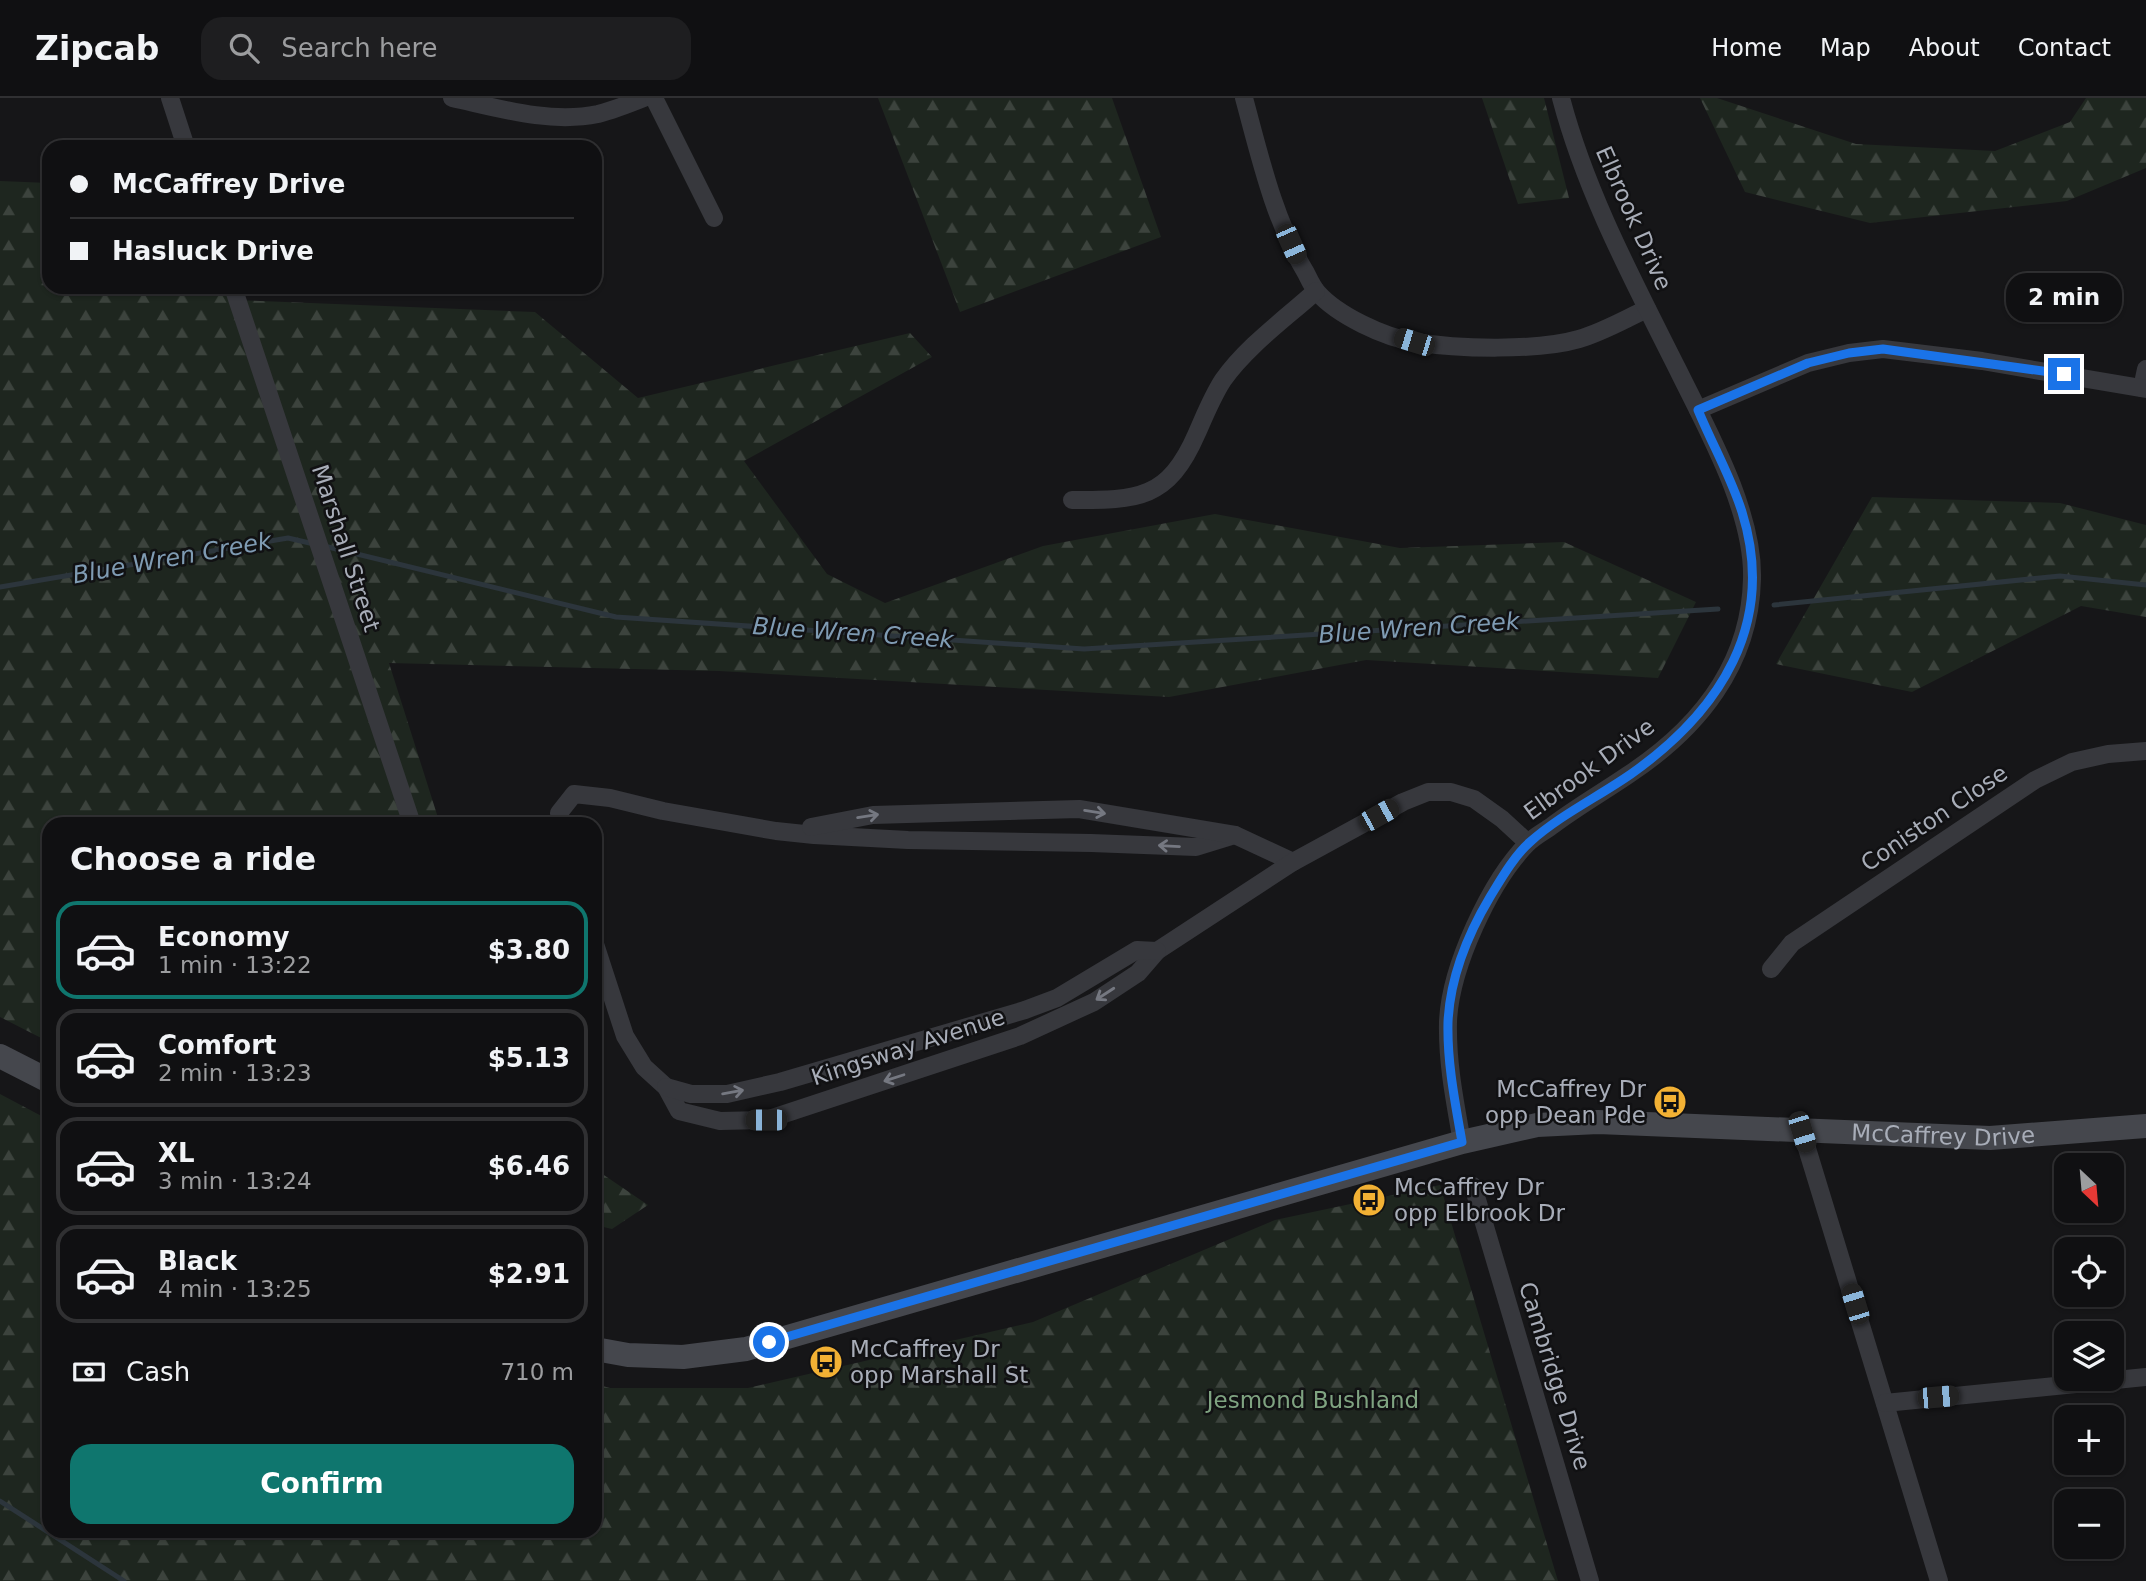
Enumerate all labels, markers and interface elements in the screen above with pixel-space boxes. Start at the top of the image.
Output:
search box [201,17,691,80]
text: Zipcab [35,29,159,68]
icon: search [225,29,263,67]
text: Search here [281,33,438,63]
text: Home [1711,34,1782,62]
text: Map [1820,34,1871,62]
text: About [1909,34,1980,62]
text: Contact [2018,34,2111,62]
street label: Elbrook Drive [1591,142,1677,294]
text: McCaffrey Drive [112,169,345,199]
car [1273,221,1310,267]
text: Hasluck Drive [112,236,314,266]
callout: 2 min [2006,272,2122,322]
text: 2 min [2028,284,2100,310]
car [1391,326,1438,358]
route end [2048,358,2080,390]
street label: Marshall Street [307,461,385,635]
water label: Blue Wren Creek [70,527,275,589]
water label: Blue Wren Creek [1317,607,1522,649]
water label: Blue Wren Creek [751,612,956,654]
street label: Elbrook Drive [1519,713,1659,825]
street label: Coniston Close [1856,759,2012,877]
car [1356,796,1403,834]
one-way arrow [1083,805,1106,818]
one-way arrow [856,809,879,822]
text: Choose a ride [70,840,316,878]
one-way arrow [1157,840,1180,853]
icon: car [74,919,137,982]
text: Economy [158,922,289,952]
text: $3.80 [488,935,570,965]
text: 1 min · 13:22 [158,952,312,978]
one-way arrow [1096,988,1116,1002]
street label: Kingsway Avenue [808,1003,1008,1091]
icon: car [74,1027,137,1090]
text: Comfort [158,1030,276,1060]
text: $5.13 [488,1043,570,1073]
text: 2 min · 13:23 [158,1060,312,1086]
one-way arrow [884,1073,906,1085]
place label: McCaffrey Dr opp Dean Pde [1485,1076,1647,1128]
bus stop icon: McCaffrey Dr opp Dean Pde [1651,1083,1689,1121]
one-way arrow [721,1085,744,1098]
car [1786,1109,1819,1155]
car [746,1110,788,1131]
street label: McCaffrey Drive [1851,1119,2036,1151]
icon: car [74,1135,137,1198]
text: XL [158,1138,195,1168]
text: $6.46 [488,1151,570,1181]
north arrow [2054,1153,2124,1223]
map controls [2054,1153,2124,1559]
text: 3 min · 13:24 [158,1168,312,1194]
place label: McCaffrey Dr opp Elbrook Dr [1394,1174,1566,1226]
bus stop icon: McCaffrey Dr opp Elbrook Dr [1350,1181,1388,1219]
button: locate [2054,1237,2124,1307]
icon: car [74,1243,137,1306]
text: Black [158,1246,237,1276]
text: $2.91 [488,1259,570,1289]
text: 4 min · 13:25 [158,1276,312,1302]
street label: Cambridge Drive [1514,1279,1596,1473]
car [1839,1281,1872,1327]
button: layers [2054,1321,2124,1391]
route start [753,1326,785,1358]
place label: McCaffrey Dr opp Marshall St [850,1336,1028,1388]
bus stop icon: McCaffrey Dr opp Marshall St [807,1343,845,1381]
icon: cash [70,1353,108,1391]
text: Cash [126,1357,190,1387]
text: 710 m [500,1359,574,1385]
car [1917,1385,1960,1409]
park label: Jesmond Bushland [1205,1387,1419,1413]
button: + [2054,1405,2124,1475]
button: Confirm [70,1444,574,1524]
button: − [2054,1489,2124,1559]

